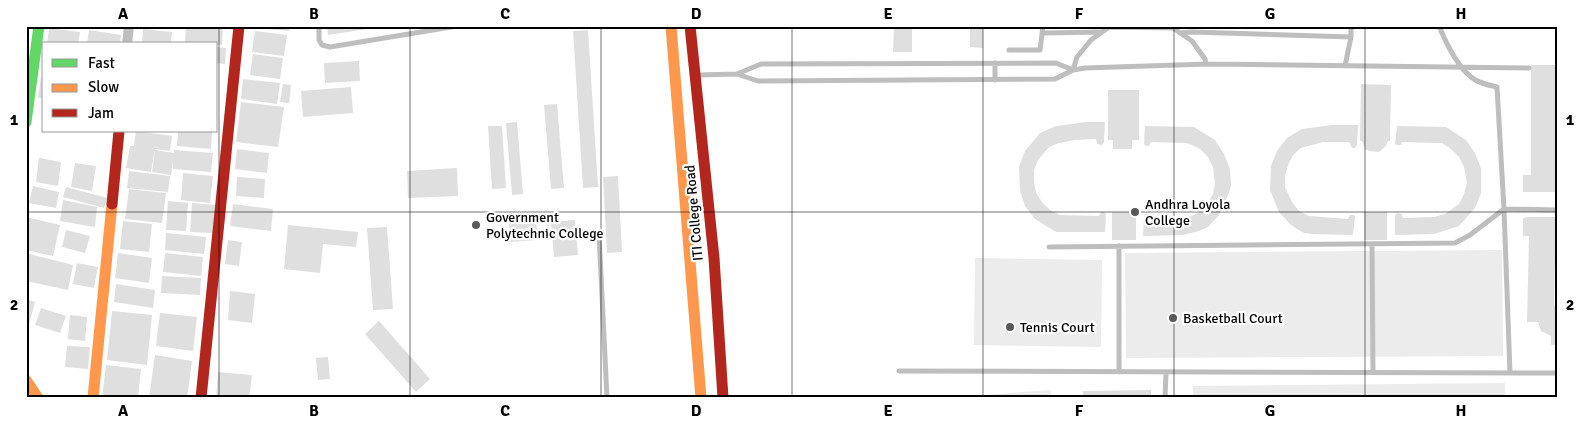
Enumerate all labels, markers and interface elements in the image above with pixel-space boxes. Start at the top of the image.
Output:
text: A [118,4,129,24]
text: B [309,4,319,24]
text: C [500,4,510,24]
text: D [691,4,702,24]
text: E [883,4,893,24]
text: F [1075,4,1084,24]
text: G [1265,4,1275,24]
text: H [1456,4,1466,24]
legend [42,42,218,132]
text: Fast [88,54,115,72]
text: Slow [88,78,119,96]
text: Jam [88,104,114,122]
text: 1 [10,110,19,130]
text: 1 [1566,110,1575,130]
street label: ITI College Road [681,164,707,262]
place label: Andhra Loyola College [1145,196,1230,229]
marker: Andhra Loyola College [1129,206,1141,218]
place label: Government Polytechnic College [486,209,604,242]
marker: Government Polytechnic College [470,219,482,231]
text: 2 [10,295,18,315]
text: 2 [1566,295,1574,315]
place label: Basketball Court [1183,310,1283,327]
marker: Basketball Court [1167,312,1179,324]
place label: Tennis Court [1020,319,1095,336]
marker: Tennis Court [1004,321,1016,333]
text: A [118,401,129,421]
text: B [309,401,319,421]
text: C [500,401,510,421]
text: D [691,401,702,421]
text: E [883,401,893,421]
text: F [1075,401,1084,421]
text: G [1265,401,1275,421]
text: H [1456,401,1466,421]

